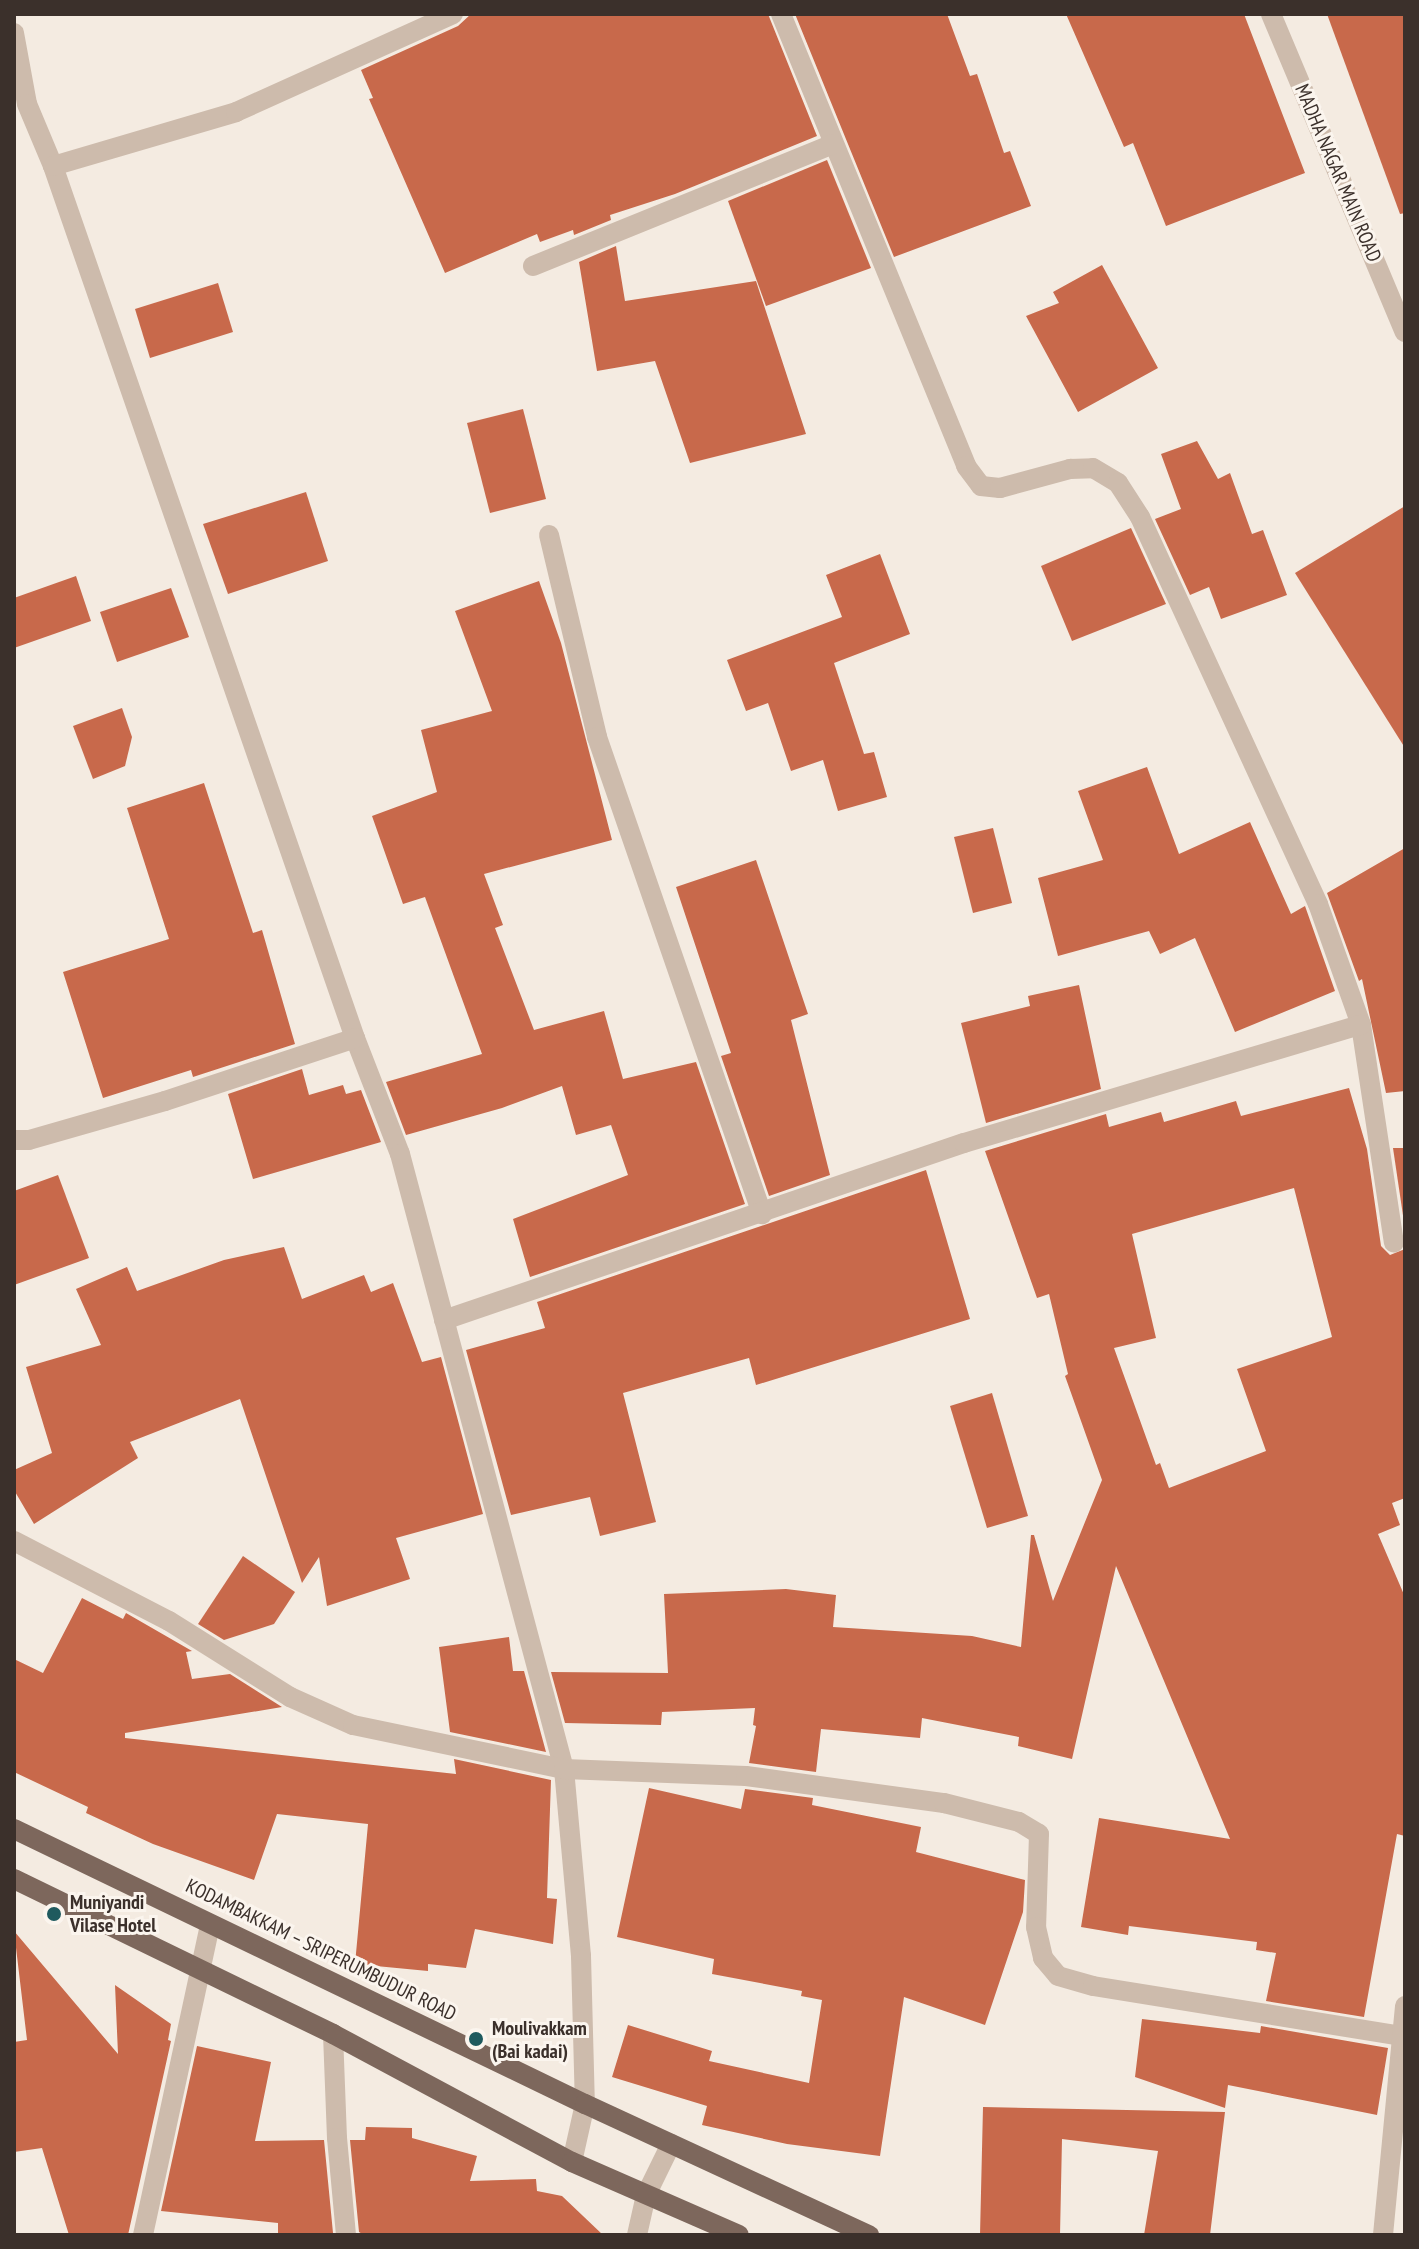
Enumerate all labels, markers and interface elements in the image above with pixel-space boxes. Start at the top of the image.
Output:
street label: MADHA NAGAR MAIN ROAD [1290,80,1386,266]
street label: KODAMBAKKAM – SRIPERUMBUDUR ROAD [181,1874,461,2026]
place label: Muniyandi Vilase Hotel [70,1890,156,1937]
marker: Muniyandi Vilase Hotel [45,1905,63,1923]
place label: Moulivakkam (Bai kadai) [492,2016,587,2063]
marker: Moulivakkam (Bai kadai) [467,2030,485,2048]

